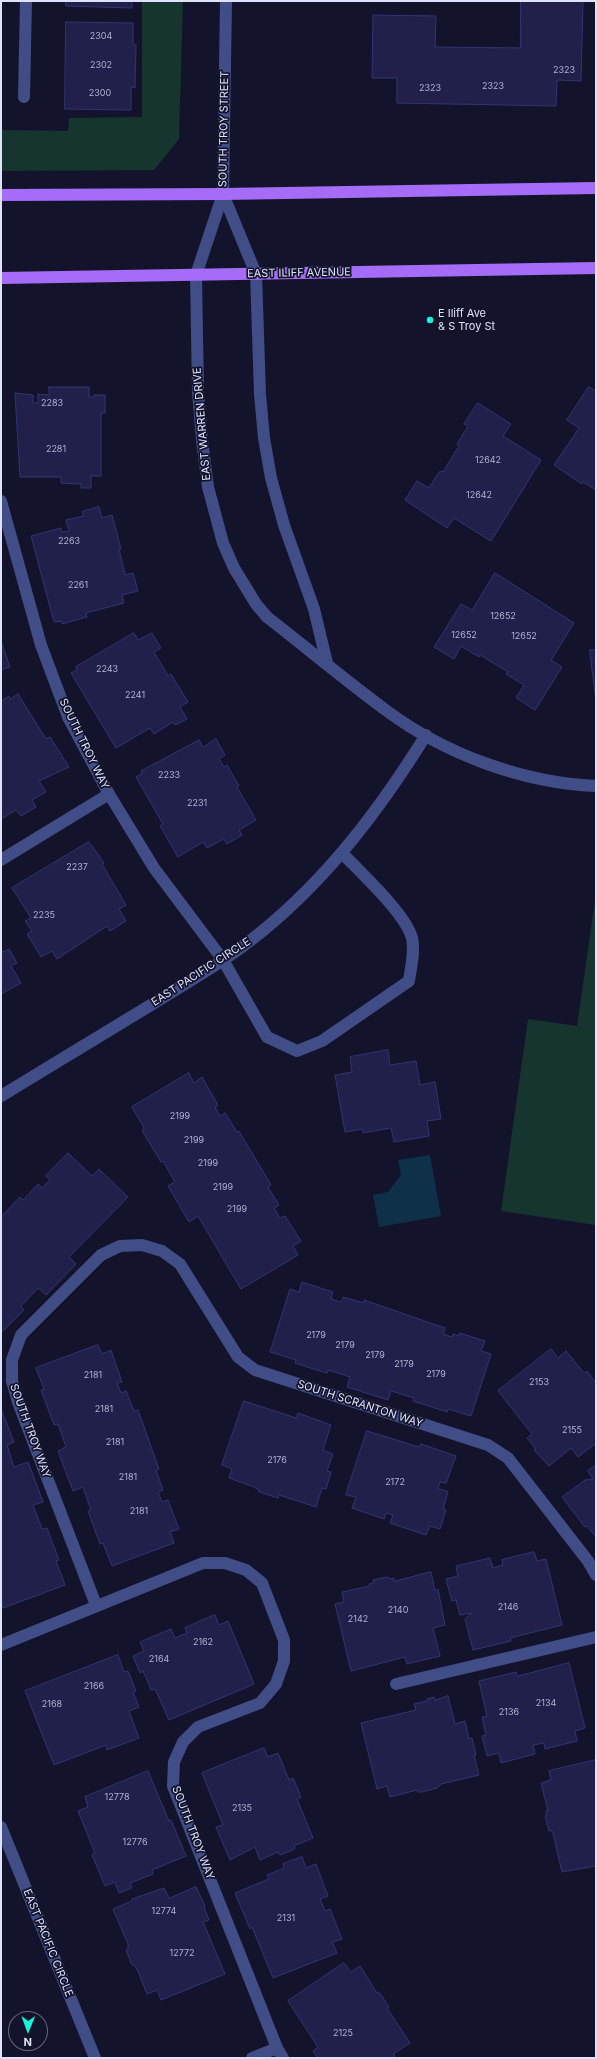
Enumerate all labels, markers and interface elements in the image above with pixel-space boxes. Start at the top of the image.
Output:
house number: 2304 [90,31,112,41]
house number: 2302 [90,60,112,70]
house number: 2323 [553,65,575,75]
street label: SOUTH TROY STREET [216,71,232,187]
house number: 2323 [482,81,504,91]
house number: 2323 [419,83,441,93]
house number: 2300 [89,88,111,98]
street label: EAST ILIFF AVENUE [247,265,351,281]
place label: E Iliff Ave & S Troy St [438,307,495,333]
marker: E Iliff Ave & S Troy St [425,315,435,325]
street label: EAST WARREN DRIVE [190,367,214,481]
house number: 2283 [41,398,63,408]
house number: 2281 [46,444,66,454]
house number: 12642 [475,455,501,465]
house number: 12642 [466,490,492,500]
house number: 2263 [58,536,80,546]
house number: 2261 [68,580,88,590]
house number: 12652 [490,611,516,621]
house number: 12652 [451,630,477,640]
house number: 12652 [511,631,537,641]
house number: 2243 [96,664,118,674]
house number: 2241 [125,690,145,700]
street label: SOUTH TROY WAY [56,696,112,792]
house number: 2233 [158,770,180,780]
house number: 2231 [187,798,207,808]
house number: 2237 [66,862,88,872]
house number: 2235 [33,910,55,920]
street label: EAST PACIFIC CIRCLE [149,935,253,1009]
house number: 2199 [170,1111,190,1121]
house number: 2199 [184,1135,204,1145]
house number: 2199 [198,1158,218,1168]
house number: 2199 [213,1182,233,1192]
house number: 2199 [227,1204,247,1214]
house number: 2179 [306,1330,326,1340]
house number: 2179 [335,1340,355,1350]
house number: 2179 [365,1350,385,1360]
house number: 2179 [394,1359,414,1369]
house number: 2179 [426,1369,446,1379]
house number: 2181 [84,1370,102,1380]
street label: SOUTH SCRANTON WAY [296,1377,424,1431]
house number: 2153 [529,1377,549,1387]
street label: SOUTH TROY WAY [7,1382,53,1480]
house number: 2181 [95,1404,113,1414]
house number: 2155 [562,1425,582,1435]
house number: 2181 [106,1437,124,1447]
house number: 2176 [267,1455,287,1465]
house number: 2181 [119,1472,137,1482]
house number: 2172 [385,1477,405,1487]
house number: 2181 [130,1506,148,1516]
house number: 2146 [498,1602,518,1612]
house number: 2140 [388,1605,408,1615]
house number: 2142 [348,1614,368,1624]
house number: 2162 [193,1637,213,1647]
house number: 2164 [149,1654,169,1664]
house number: 2166 [84,1681,104,1691]
house number: 2134 [536,1698,556,1708]
house number: 2168 [42,1699,62,1709]
house number: 2136 [499,1707,519,1717]
street label: SOUTH TROY WAY [169,1784,217,1882]
house number: 12778 [105,1792,129,1802]
house number: 2135 [232,1803,252,1813]
house number: 12776 [123,1837,147,1847]
street label: EAST PACIFIC CIRCLE [20,1887,76,1999]
house number: 12774 [152,1906,176,1916]
house number: 2131 [277,1913,295,1923]
house number: 12772 [169,1948,195,1958]
north arrow [8,2011,48,2051]
house number: 2125 [333,2028,353,2038]
text: N [23,2035,32,2049]

